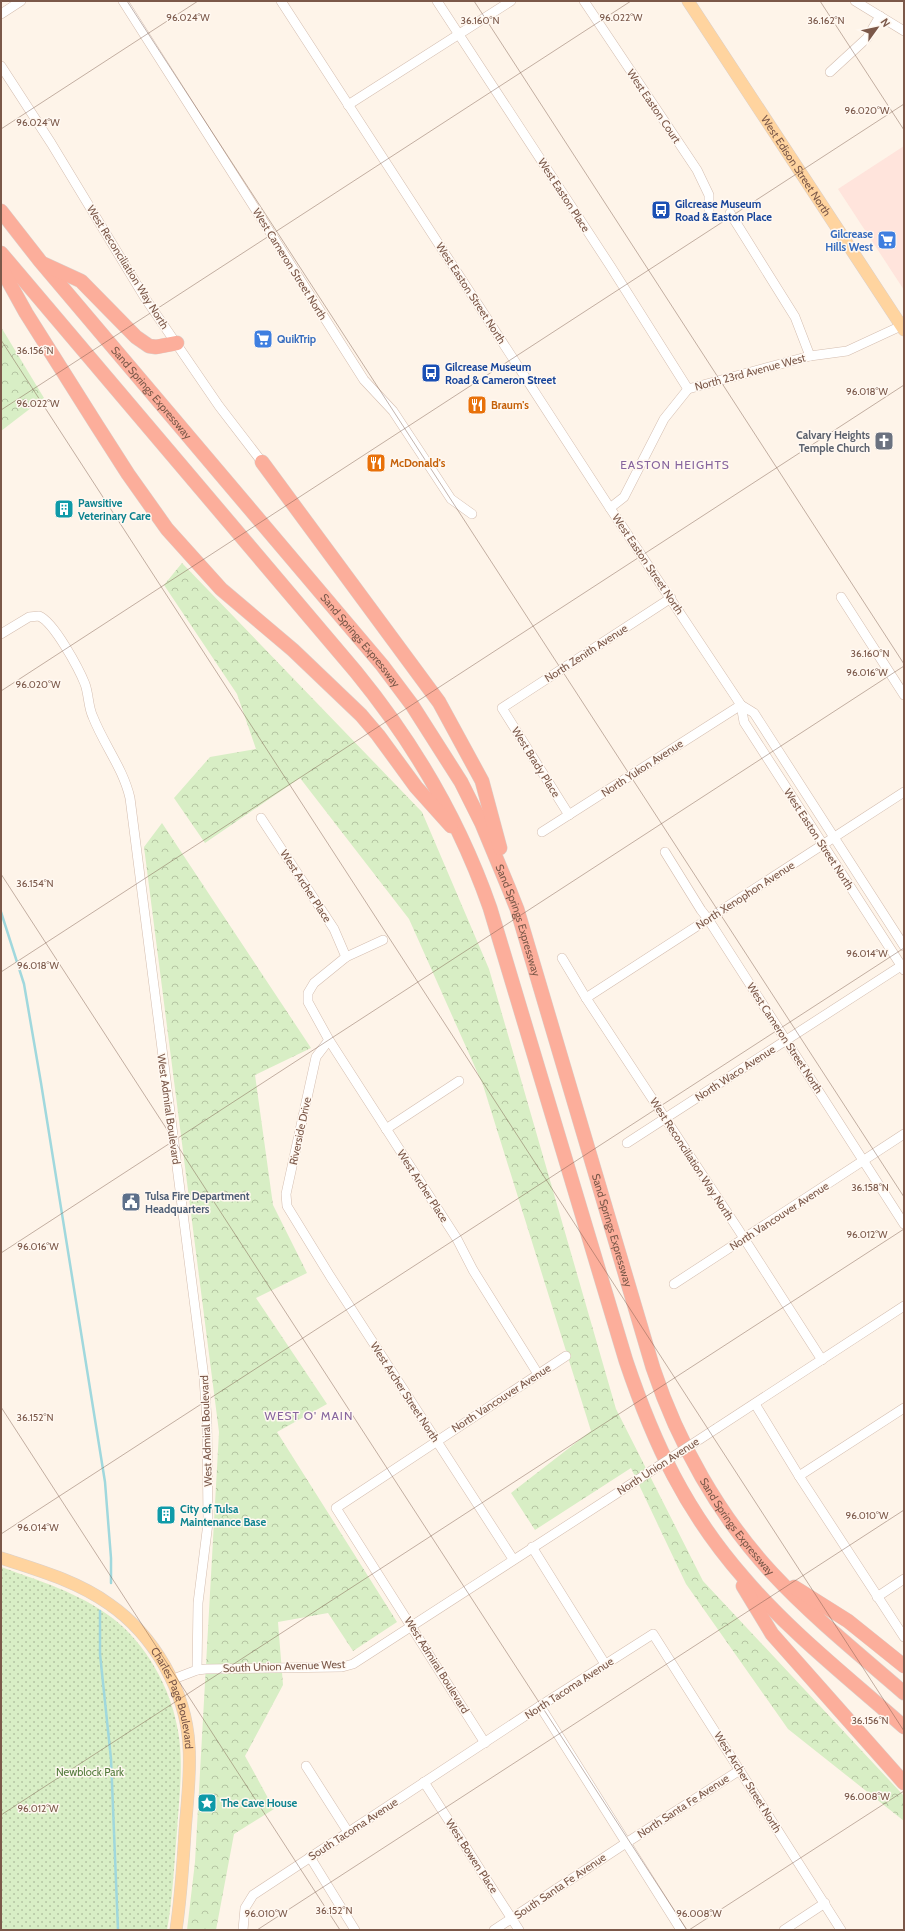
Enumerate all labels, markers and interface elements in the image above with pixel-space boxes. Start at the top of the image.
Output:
north arrow [857,8,897,48]
text: 96.024°W [166,11,210,24]
text: 96.022°W [599,11,643,24]
text: 36.160°N [461,14,499,27]
text: 36.162°N [807,14,845,27]
text: N [877,15,893,30]
street label: West Easton Court [624,66,684,146]
text: 96.020°W [845,104,890,117]
street label: West Edison Street North [758,113,834,219]
text: 96.024°W [16,116,60,129]
street label: West Easton Place [535,155,593,235]
place label: Gilcrease Museum Road & Easton Place [675,197,772,224]
bus stop icon: Gilcrease Museum Road & Easton Place [650,199,672,221]
street label: West Reconciliation Way North [84,202,172,332]
street label: West Cameron Street North [250,205,330,323]
place label: Gilcrease Hills West [825,227,873,254]
supermarket icon: Gilcrease Hills West [876,229,898,251]
street label: West Easton Street North [433,240,509,346]
supermarket icon: QuikTrip [252,328,274,350]
place label: QuikTrip [277,332,316,346]
street label: Sand Springs Expressway [108,343,195,442]
text: 36.156°N [16,344,54,357]
street label: North 23rd Avenue West [693,350,807,394]
place label: Gilcrease Museum Road & Cameron Street [445,360,556,387]
bus stop icon: Gilcrease Museum Road & Cameron Street [420,362,442,384]
text: 96.018°W [846,385,889,398]
restaurant icon: Braum's [466,394,488,416]
text: 96.022°W [16,397,60,410]
place label: Braum's [491,398,529,412]
place label: Calvary Heights Temple Church [796,428,870,455]
church icon: Calvary Heights Temple Church [873,430,895,452]
restaurant icon: McDonald's [365,452,387,474]
place label: McDonald's [390,456,446,470]
district label: EASTON HEIGHTS [620,457,730,472]
place label: Pawsitive Veterinary Care [78,496,151,523]
building icon: Pawsitive Veterinary Care [53,498,75,520]
street label: West Easton Street North [609,511,687,617]
street label: Sand Springs Expressway [318,591,404,690]
street label: North Zenith Avenue [542,621,630,685]
text: 36.160°N [851,647,889,660]
text: 96.016°W [846,666,888,679]
text: 96.020°W [16,678,61,691]
street label: West Brady Place [509,724,563,800]
street label: North Yukon Avenue [598,736,686,800]
street label: West Easton Street North [781,786,857,892]
street label: West Archer Place [277,847,335,925]
street label: North Xenophon Avenue [693,858,797,932]
street label: Sand Springs Expressway [493,862,544,978]
text: 36.154°N [16,877,54,890]
text: 96.014°W [846,947,888,960]
text: 96.018°W [17,959,60,972]
street label: West Cameron Street North [744,980,826,1096]
street label: North Waco Avenue [692,1042,778,1104]
street label: West Admiral Boulevard [154,1053,184,1165]
street label: Riverside Drive [286,1095,314,1166]
street label: West Reconciliation Way North [647,1095,737,1223]
street label: West Archer Place [394,1147,452,1225]
street label: Sand Springs Expressway [589,1172,636,1289]
street label: North Vancouver Avenue [727,1178,832,1253]
text: 36.158°N [851,1181,889,1194]
place label: Tulsa Fire Department Headquarters [145,1189,250,1216]
public building icon: Tulsa Fire Department Headquarters [120,1191,142,1213]
text: 96.012°W [846,1228,888,1241]
text: 96.016°W [17,1240,59,1253]
street label: West Archer Street North [367,1339,443,1445]
street label: North Vancouver Avenue [449,1360,554,1435]
street label: West Admiral Boulevard [197,1375,215,1487]
district label: WEST O' MAIN [265,1408,353,1423]
text: 36.152°N [17,1411,53,1424]
street label: North Union Avenue [614,1434,702,1498]
street label: Sand Springs Expressway [697,1475,778,1578]
place label: City of Tulsa Maintenance Base [180,1502,266,1529]
building icon: City of Tulsa Maintenance Base [155,1504,177,1526]
text: 96.010°W [846,1509,889,1522]
text: 96.014°W [17,1521,59,1534]
street label: West Admiral Boulevard [402,1614,472,1716]
street label: Charles Page Boulevard [148,1644,196,1749]
street label: North Tacoma Avenue [522,1654,616,1722]
street label: South Union Avenue West [223,1657,346,1675]
text: 36.156°N [851,1714,889,1727]
street label: West Archer Street North [711,1729,785,1835]
park label: Newblock Park [56,1765,124,1779]
street label: North Santa Fe Avenue [634,1771,732,1841]
text: 96.008°W [844,1790,890,1803]
place icon: The Cave House [196,1792,218,1814]
street label: South Tacoma Avenue [306,1795,401,1863]
place label: The Cave House [221,1796,298,1810]
text: 96.012°W [17,1802,59,1815]
street label: West Bowen Place [443,1816,501,1896]
street label: South Santa Fe Avenue [511,1850,609,1922]
text: 36.152°N [316,1904,352,1917]
text: 96.010°W [245,1907,288,1920]
text: 96.008°W [676,1907,722,1920]

